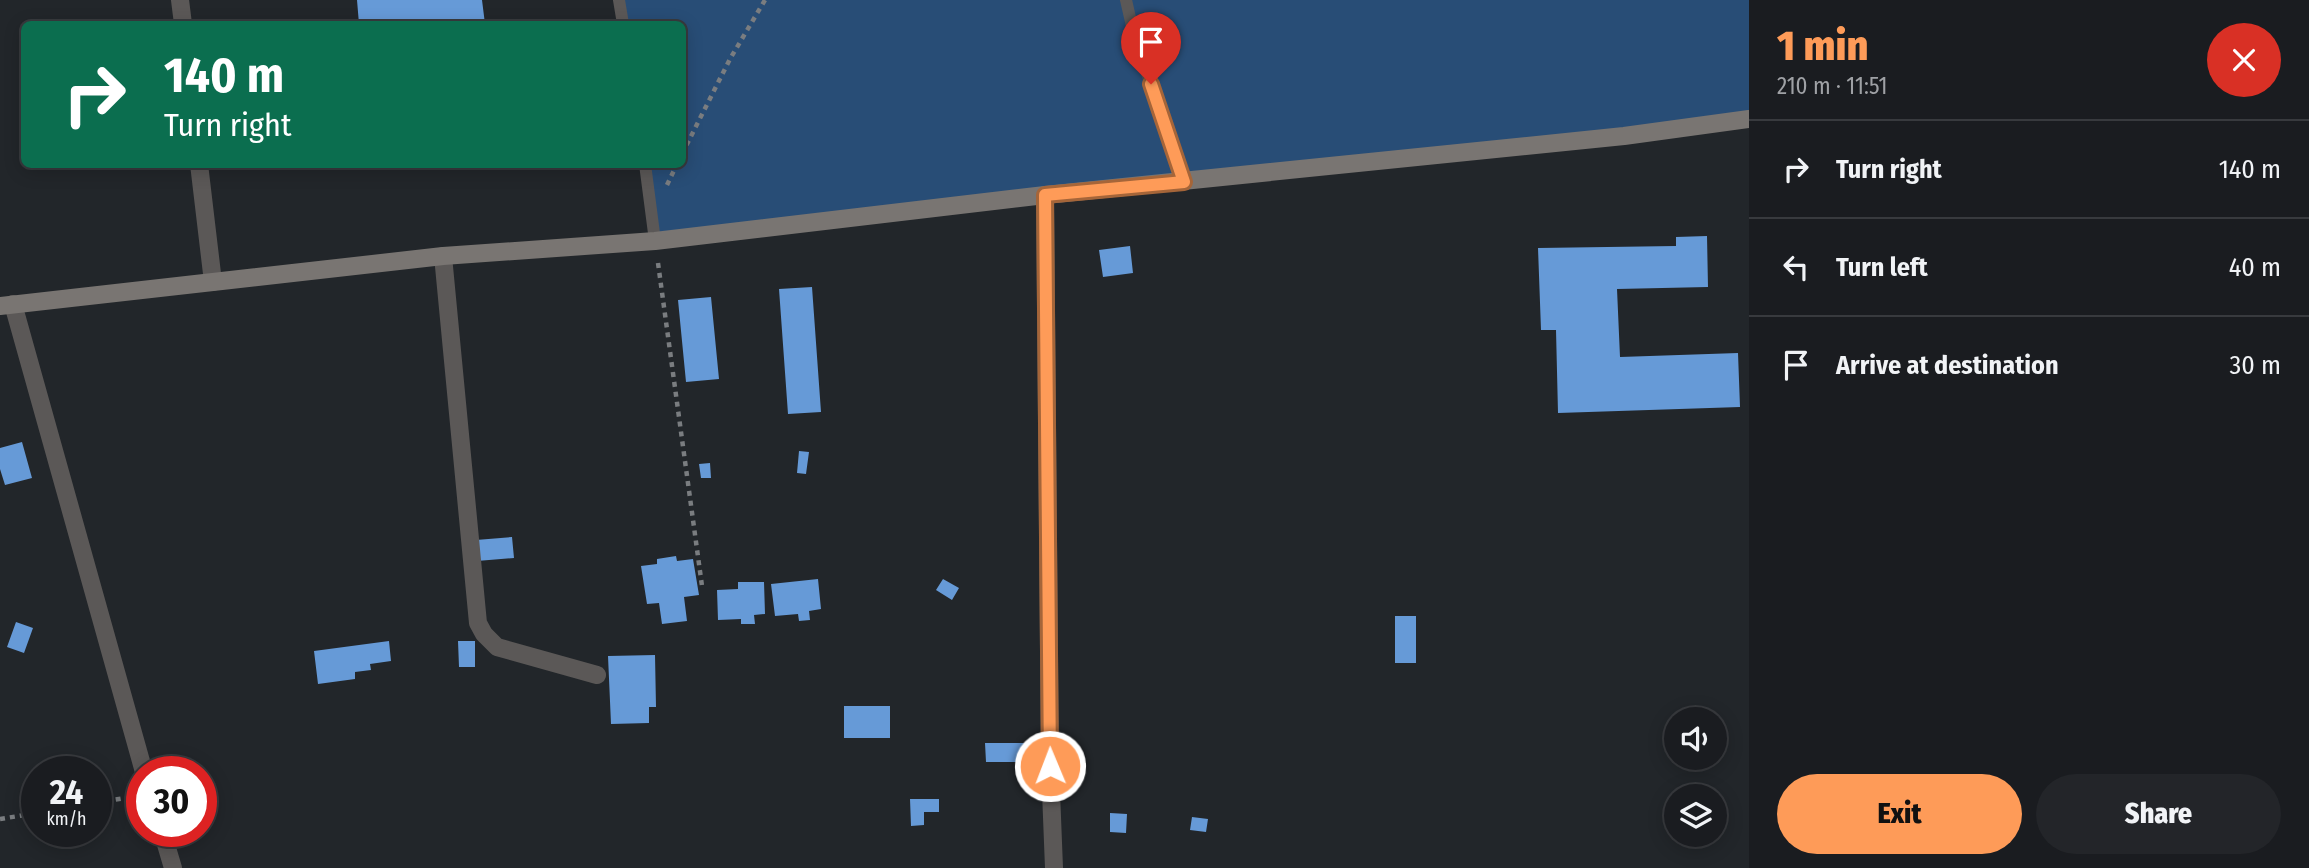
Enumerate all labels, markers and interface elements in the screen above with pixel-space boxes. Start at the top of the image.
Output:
pin [1121,12.0,1181,84]
text: 1 min [1777,21,1868,71]
icon: arrive [1132,23,1170,61]
button: close [2207,23,2281,97]
text: 140 m [164,46,284,105]
icon: right [49,49,140,140]
text: 210 m · 11:51 [1777,72,1887,100]
text: Turn right [164,106,291,144]
icon: right [1777,150,1815,188]
text: Turn right [1836,154,1942,185]
text: 140 m [2219,154,2281,185]
icon: left [1777,248,1815,286]
text: Turn left [1836,252,1928,283]
text: 40 m [2229,252,2281,283]
icon: arrive [1777,346,1815,384]
text: Arrive at destination [1836,350,2059,381]
text: 30 m [2230,350,2281,381]
map controls [1664,707,1727,847]
button: sound [1664,707,1727,770]
position arrow [1013,729,1087,803]
speed limit sign: 30 [126,756,217,847]
text: 24 [50,771,83,813]
button: Exit [1777,774,2022,854]
button: Share [2036,774,2281,854]
button: layers [1664,784,1727,847]
text: km/h [46,808,87,830]

